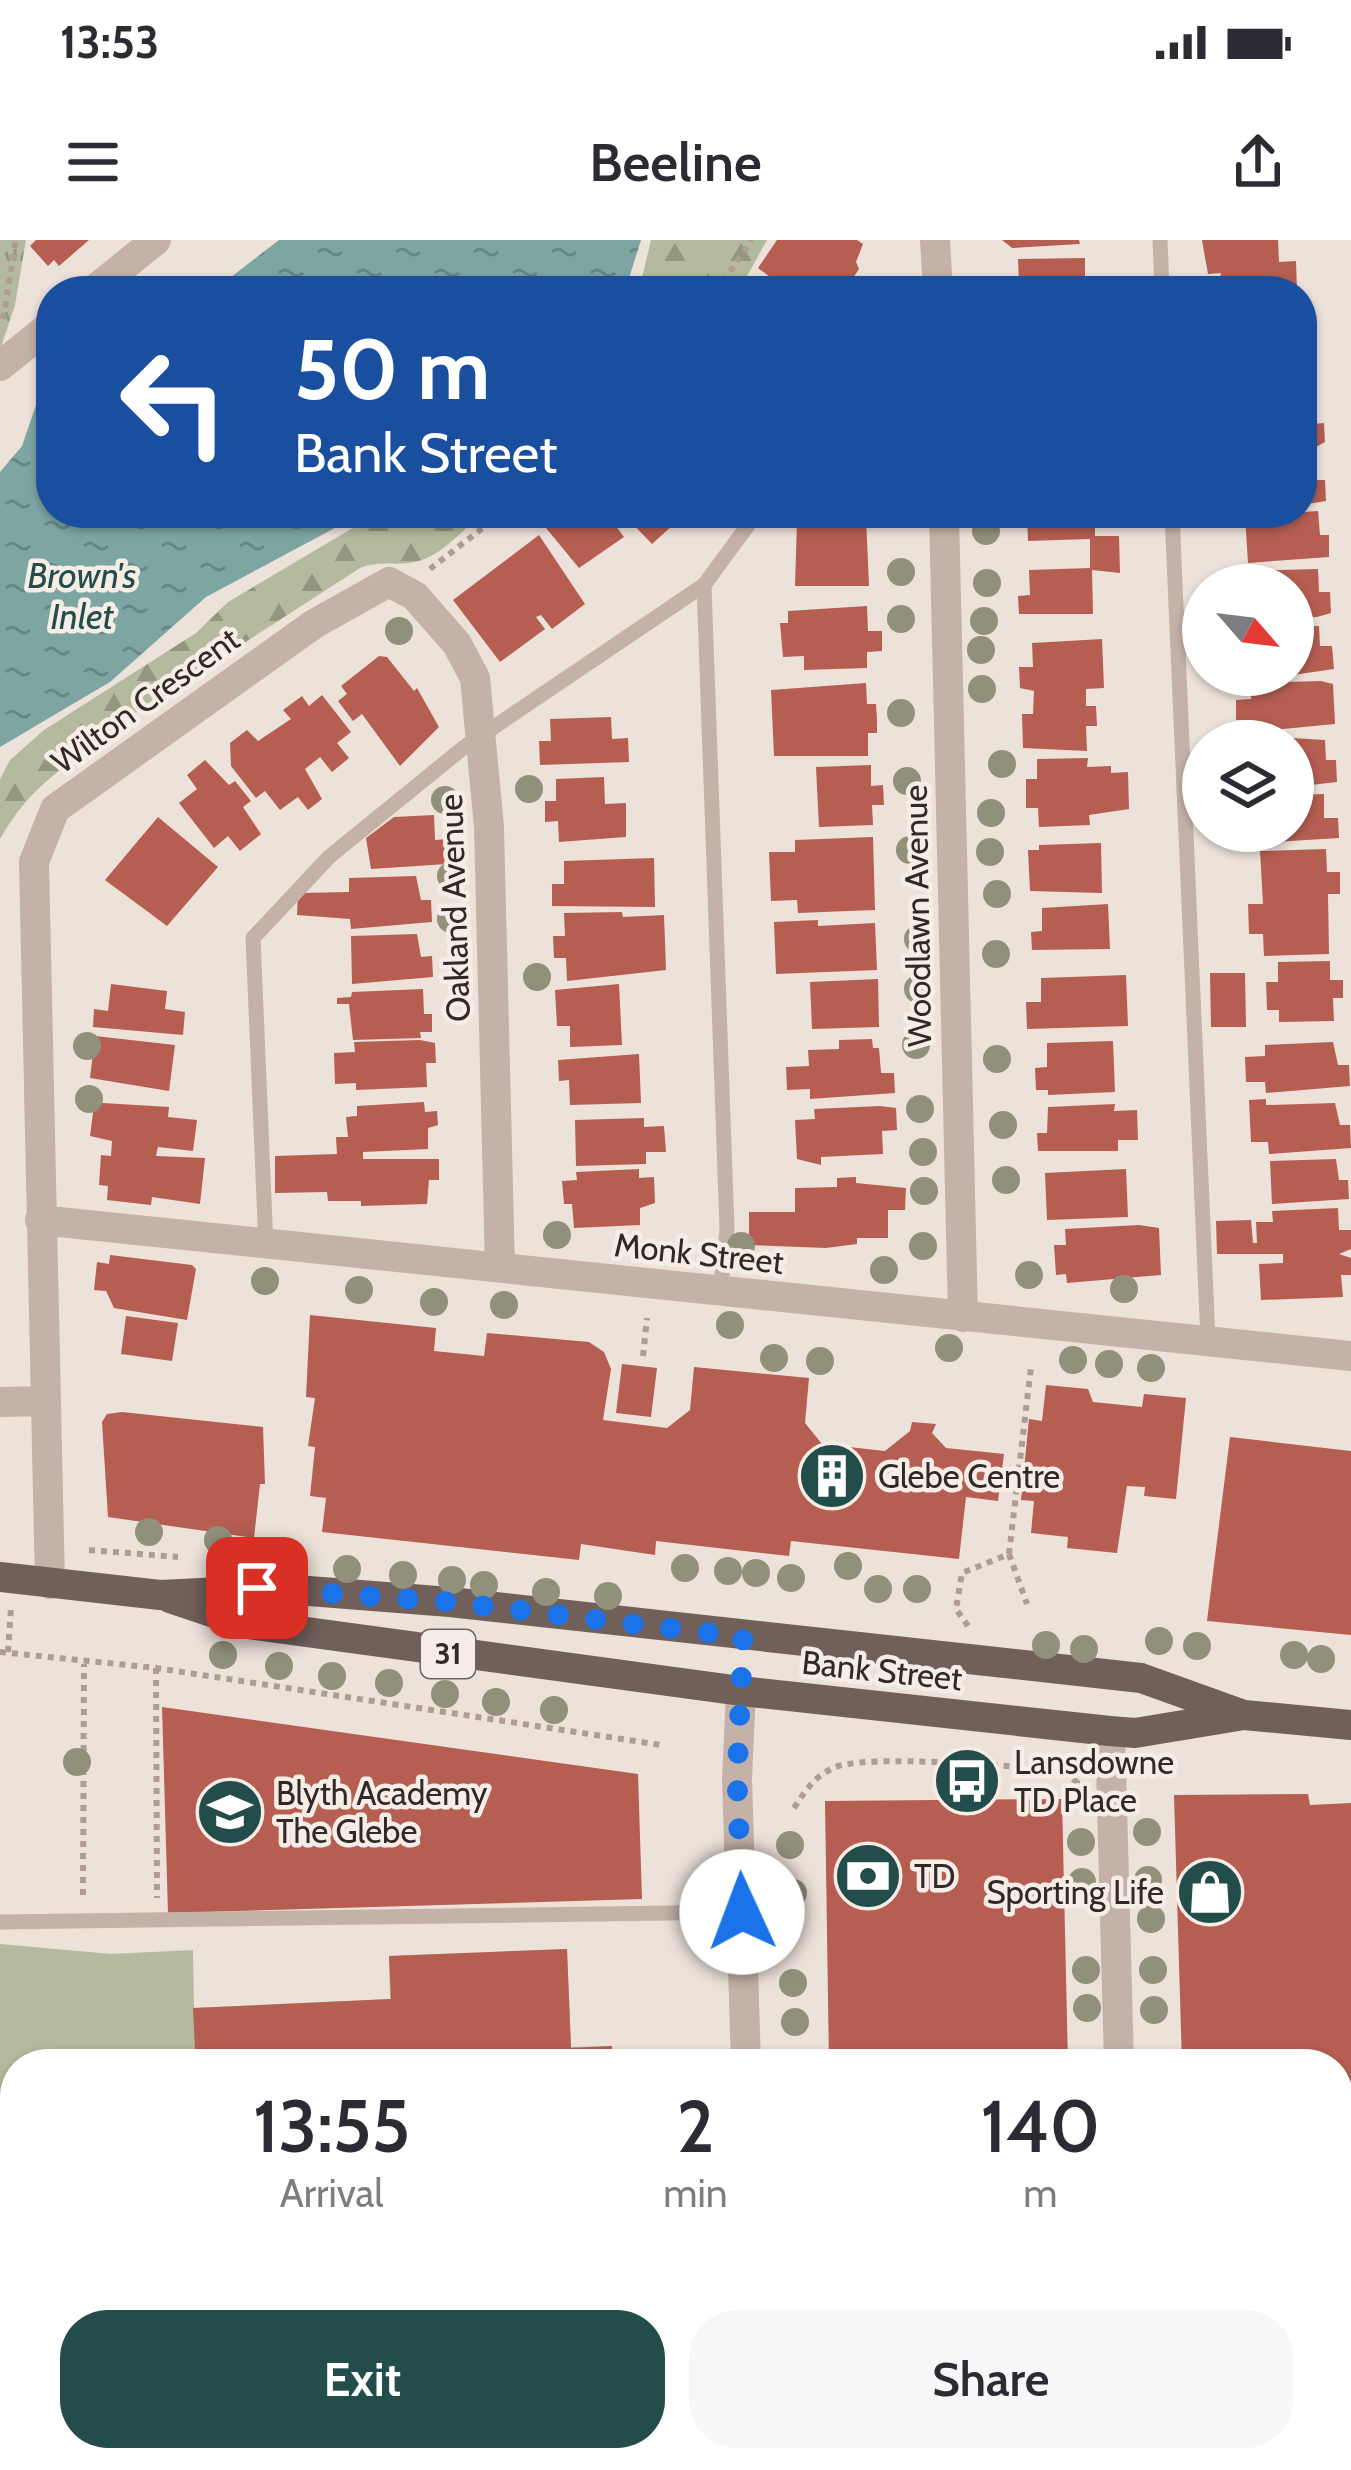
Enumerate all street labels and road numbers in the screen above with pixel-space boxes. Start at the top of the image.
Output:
street label: Wilton Crescent [43,618,247,782]
street label: Woodlawn Avenue [895,785,939,1047]
street label: Oakland Avenue [430,793,478,1023]
street label: Monk Street [612,1224,786,1282]
road number: 31 [421,1630,475,1678]
street label: Bank Street [800,1642,964,1698]

